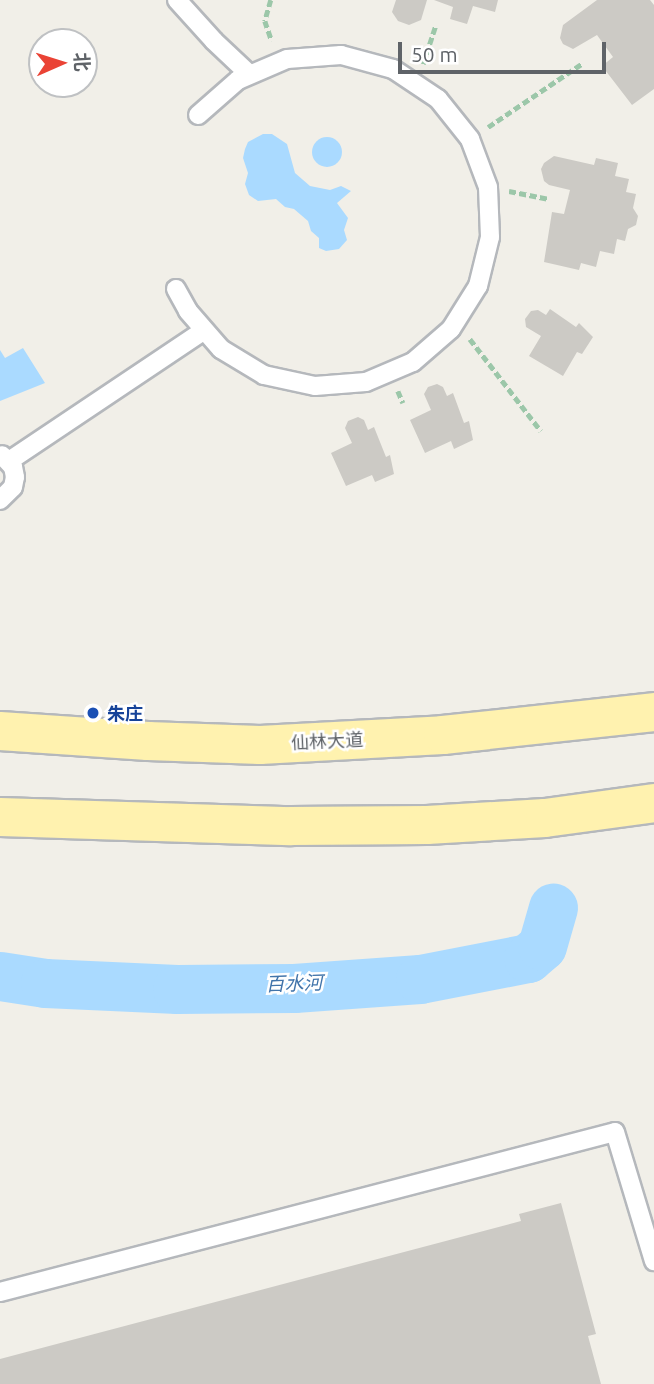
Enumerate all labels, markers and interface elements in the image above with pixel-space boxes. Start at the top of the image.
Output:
north arrow [28,28,98,98]
scale bar [402,28,610,72]
text: 50 m [411,42,458,66]
text: 北 [70,52,93,72]
place label: 朱庄 [107,702,143,724]
marker: 朱庄 [85,705,101,721]
street label: 仙林大道 [290,728,364,754]
water label: 百水河 [265,972,323,996]

